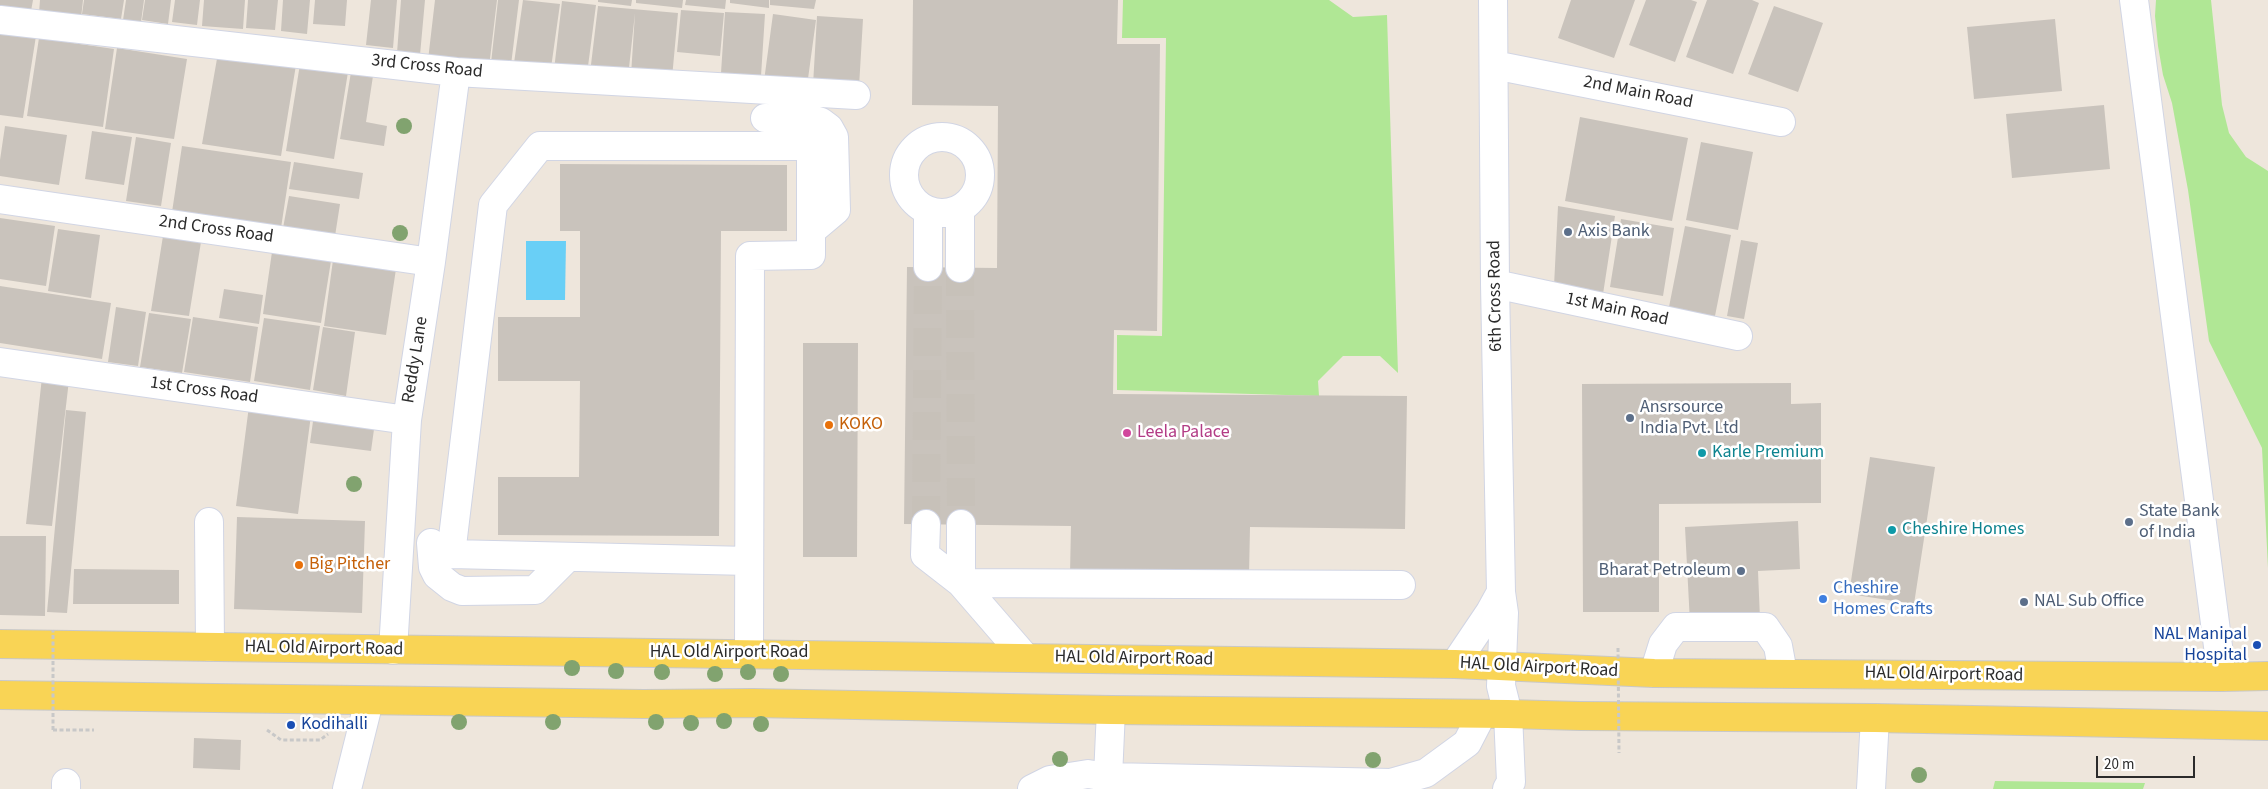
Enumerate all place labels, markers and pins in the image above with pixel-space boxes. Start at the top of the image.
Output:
place label: Axis Bank [1578,221,1650,243]
marker: Axis Bank [1562,226,1574,238]
place label: Ansrsource India Pvt. Ltd [1640,397,1739,439]
marker: Ansrsource India Pvt. Ltd [1624,412,1636,424]
place label: KOKO [839,414,883,436]
marker: KOKO [823,419,835,431]
place label: Leela Palace [1137,422,1230,444]
marker: Leela Palace [1121,427,1133,439]
place label: Karle Premium [1712,442,1824,464]
marker: Karle Premium [1696,447,1708,459]
place label: State Bank of India [2139,501,2219,544]
marker: State Bank of India [2123,516,2135,528]
place label: Cheshire Homes [1902,519,2024,541]
marker: Cheshire Homes [1886,524,1898,536]
place label: Big Pitcher [309,554,390,576]
marker: Big Pitcher [293,559,305,571]
place label: Bharat Petroleum [1599,560,1731,582]
marker: Bharat Petroleum [1735,565,1747,577]
place label: Cheshire Homes Crafts [1833,578,1933,620]
place label: NAL Sub Office [2034,591,2144,613]
marker: Cheshire Homes Crafts [1817,593,1829,605]
marker: NAL Sub Office [2018,596,2030,608]
place label: NAL Manipal Hospital [2153,624,2247,666]
marker: NAL Manipal Hospital [2251,639,2263,651]
place label: Kodihalli [301,714,368,736]
marker: Kodihalli [285,719,297,731]

